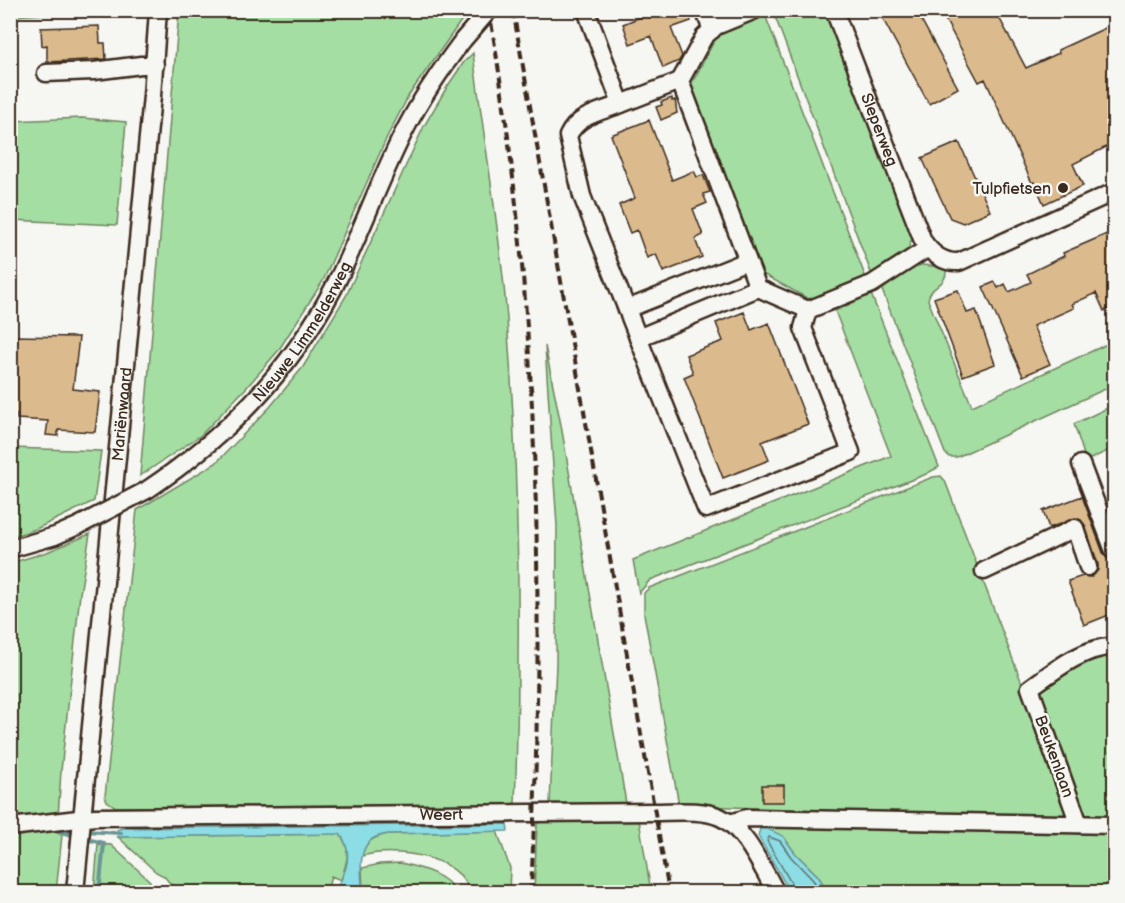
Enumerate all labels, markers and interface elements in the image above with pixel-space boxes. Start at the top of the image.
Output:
street label: Sleperweg [856,91,901,169]
place label: Tulpfietsen [972,180,1051,199]
marker: Tulpfietsen [1056,181,1070,195]
street label: Nieuwe Limmelderweg [249,259,356,406]
street label: Mariënwaard [109,367,137,462]
street label: Beukenlaan [1030,713,1077,800]
street label: Weert [420,806,463,825]

